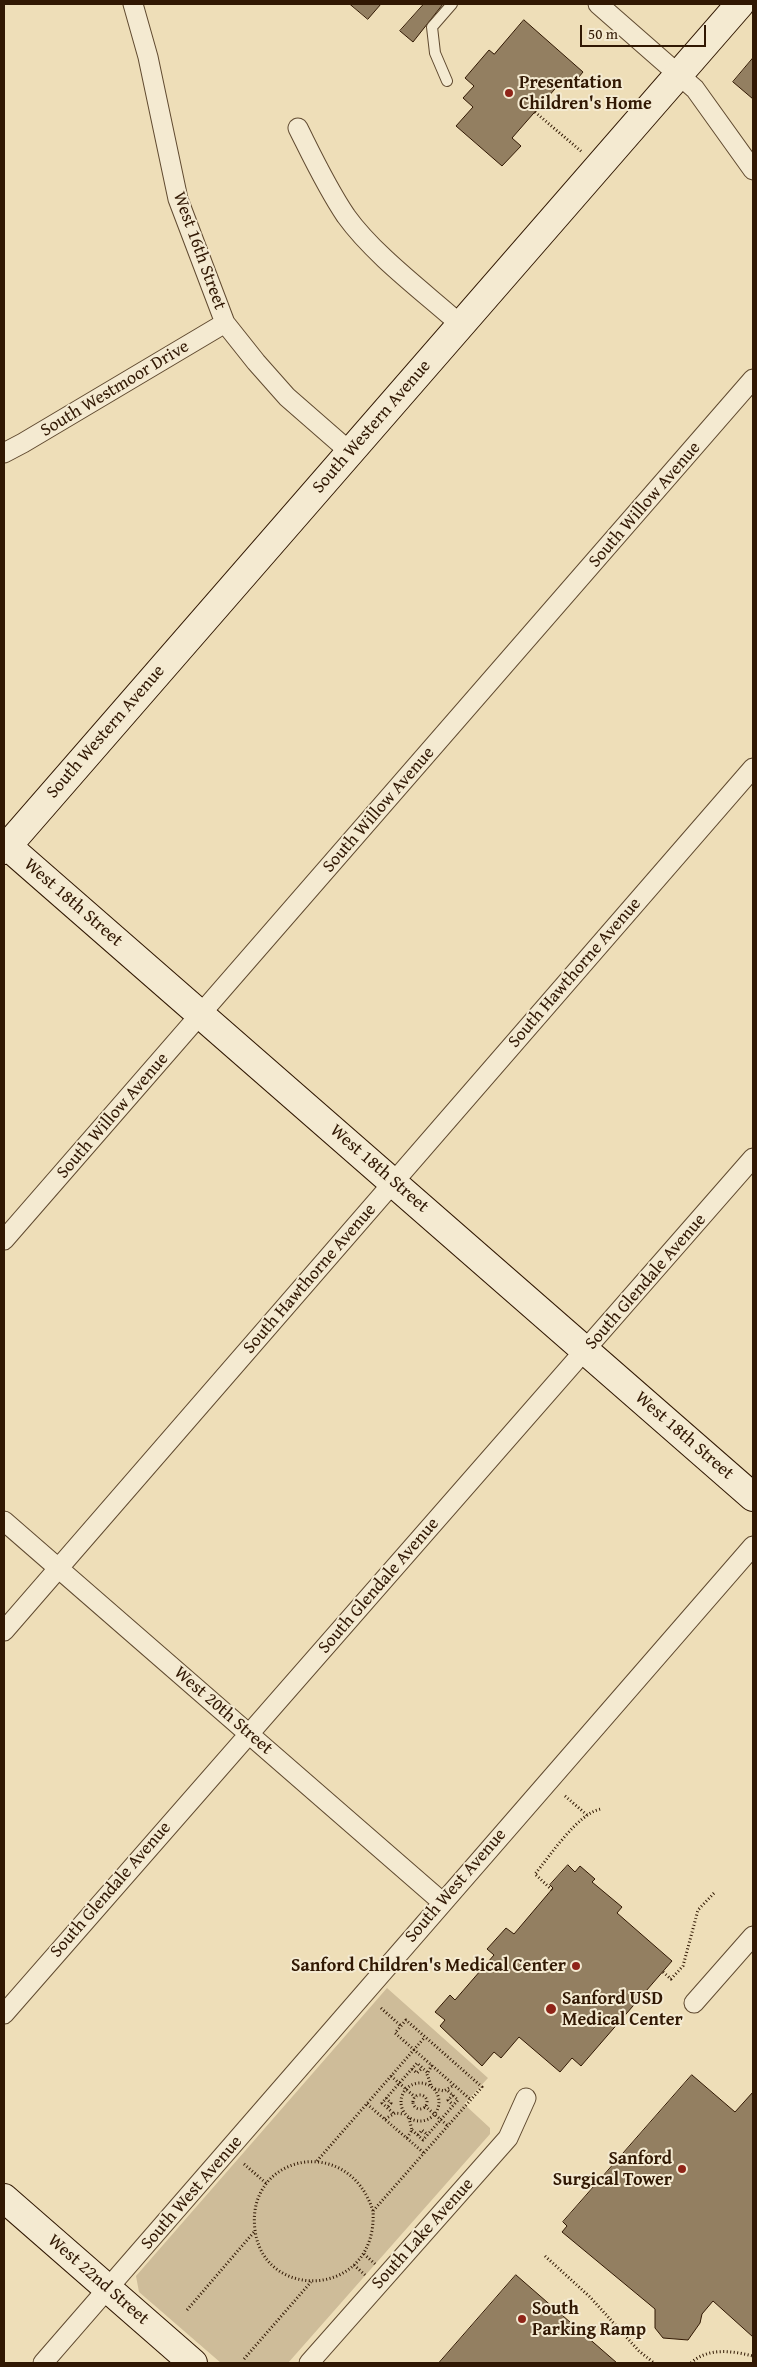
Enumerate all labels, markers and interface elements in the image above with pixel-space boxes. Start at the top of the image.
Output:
scale bar [582,15,708,47]
text: 50 m [588,23,618,44]
place label: Presentation Children's Home [519,72,652,115]
marker: Presentation Children's Home [503,87,515,99]
street label: West 16th Street [168,189,230,313]
street label: South Westmoor Drive [37,336,193,442]
street label: South Western Avenue [308,356,436,498]
street label: South Willow Avenue [585,438,705,572]
street label: South Western Avenue [42,661,170,803]
street label: South Willow Avenue [319,743,439,877]
street label: West 18th Street [19,854,127,952]
street label: South Hawthorne Avenue [504,893,646,1053]
street label: South Willow Avenue [53,1049,173,1183]
street label: West 18th Street [325,1120,433,1218]
street label: South Hawthorne Avenue [239,1199,381,1359]
street label: South Glendale Avenue [581,1210,711,1354]
street label: West 18th Street [630,1387,738,1485]
street label: South Glendale Avenue [314,1514,444,1658]
street label: West 20th Street [169,1662,277,1760]
street label: South Glendale Avenue [46,1818,176,1962]
street label: South West Avenue [401,1825,511,1947]
place label: Sanford Children's Medical Center [291,1955,566,1977]
marker: Sanford Children's Medical Center [570,1960,582,1972]
place label: Sanford USD Medical Center [562,1988,683,2030]
marker: Sanford USD Medical Center [544,2002,558,2016]
street label: South West Avenue [137,2132,247,2254]
place label: Sanford Surgical Tower [553,2148,672,2190]
marker: Sanford Surgical Tower [676,2163,688,2175]
street label: South Lake Avenue [367,2174,479,2294]
street label: West 22nd Street [43,2230,153,2330]
place label: South Parking Ramp [532,2298,646,2340]
marker: South Parking Ramp [516,2313,528,2325]

